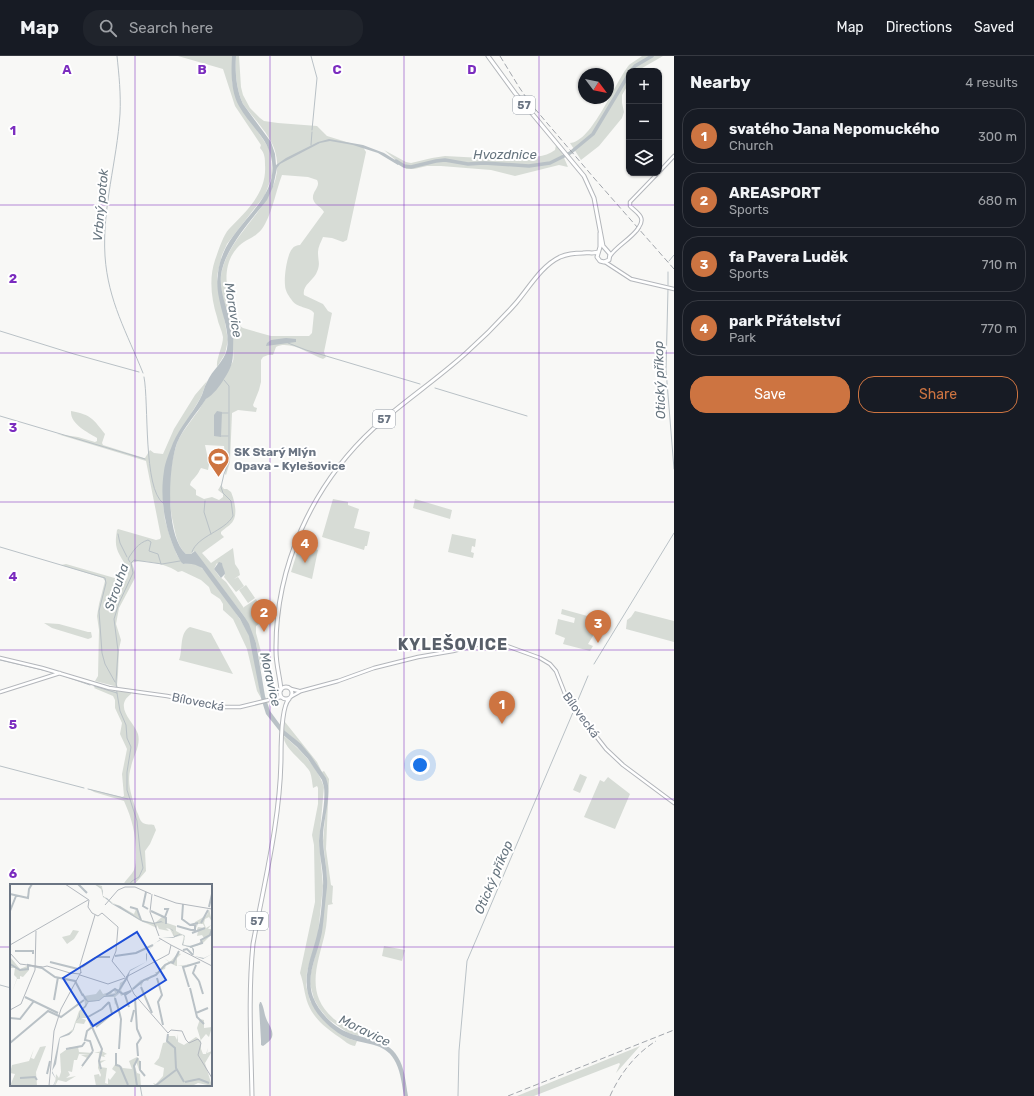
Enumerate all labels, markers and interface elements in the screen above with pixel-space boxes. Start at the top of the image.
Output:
search box [83,10,363,46]
text: Map [20,16,59,39]
icon: search [97,17,119,39]
text: Search here [129,19,213,37]
text: Map [837,19,864,36]
text: Directions [886,19,952,36]
text: Saved [974,19,1014,36]
text: A [62,62,72,77]
text: B [197,62,207,77]
text: C [332,62,342,77]
text: D [467,62,477,77]
north arrow [578,68,614,104]
map controls [626,68,662,176]
button: + [626,68,662,104]
text: Nearby [690,72,751,92]
text: 4 results [965,75,1018,90]
road number: 57 [513,96,535,114]
button: − [626,104,662,140]
text: svatého Jana Nepomuckého [729,120,940,138]
text: 1 [10,123,16,138]
text: 1 [701,129,707,144]
text: 300 m [978,129,1017,144]
text: Church [729,138,773,153]
button: layers [626,140,662,176]
water label: Hvozdnice [473,147,537,162]
water label: Vrbný potok [90,168,111,242]
text: AREASPORT [729,184,821,202]
text: 2 [700,193,708,208]
text: 680 m [978,193,1017,208]
text: Sports [729,202,769,217]
text: fa Pavera Luděk [729,248,848,266]
text: 3 [700,257,708,272]
text: 710 m [982,257,1017,272]
text: Sports [729,266,769,281]
text: 2 [9,271,17,286]
water label: Moravice [222,282,245,338]
text: park Přátelství [729,312,840,330]
text: 4 [700,321,708,336]
text: 770 m [981,321,1017,336]
text: Park [729,330,756,345]
water label: Otický příkop [651,340,668,419]
button: Save [690,376,850,413]
button: Share [858,376,1018,413]
road number: 57 [373,410,395,428]
text: 3 [9,420,18,435]
place label: SK Starý Mlýn Opava - Kylešovice [234,445,345,473]
sports icon: SK Starý Mlýn Opava - Kylešovice [206,446,232,479]
pin: 4 [292,530,318,563]
water label: Strouha [101,561,132,613]
text: 4 [9,569,18,584]
pin: 2 [251,599,277,632]
pin: 3 [585,610,611,643]
district label: KYLEŠOVICE [398,634,508,654]
water label: Moravice [257,651,284,708]
street label: Bílovecká [560,689,602,741]
street label: Bílovecká [171,690,225,714]
pin: 1 [489,691,515,724]
text: 5 [9,717,17,732]
your location [410,755,430,775]
water label: Otický příkop [471,838,516,916]
text: 6 [9,866,18,881]
inset map [10,884,212,1086]
road number: 57 [246,912,268,930]
water label: Moravice [337,1012,393,1049]

